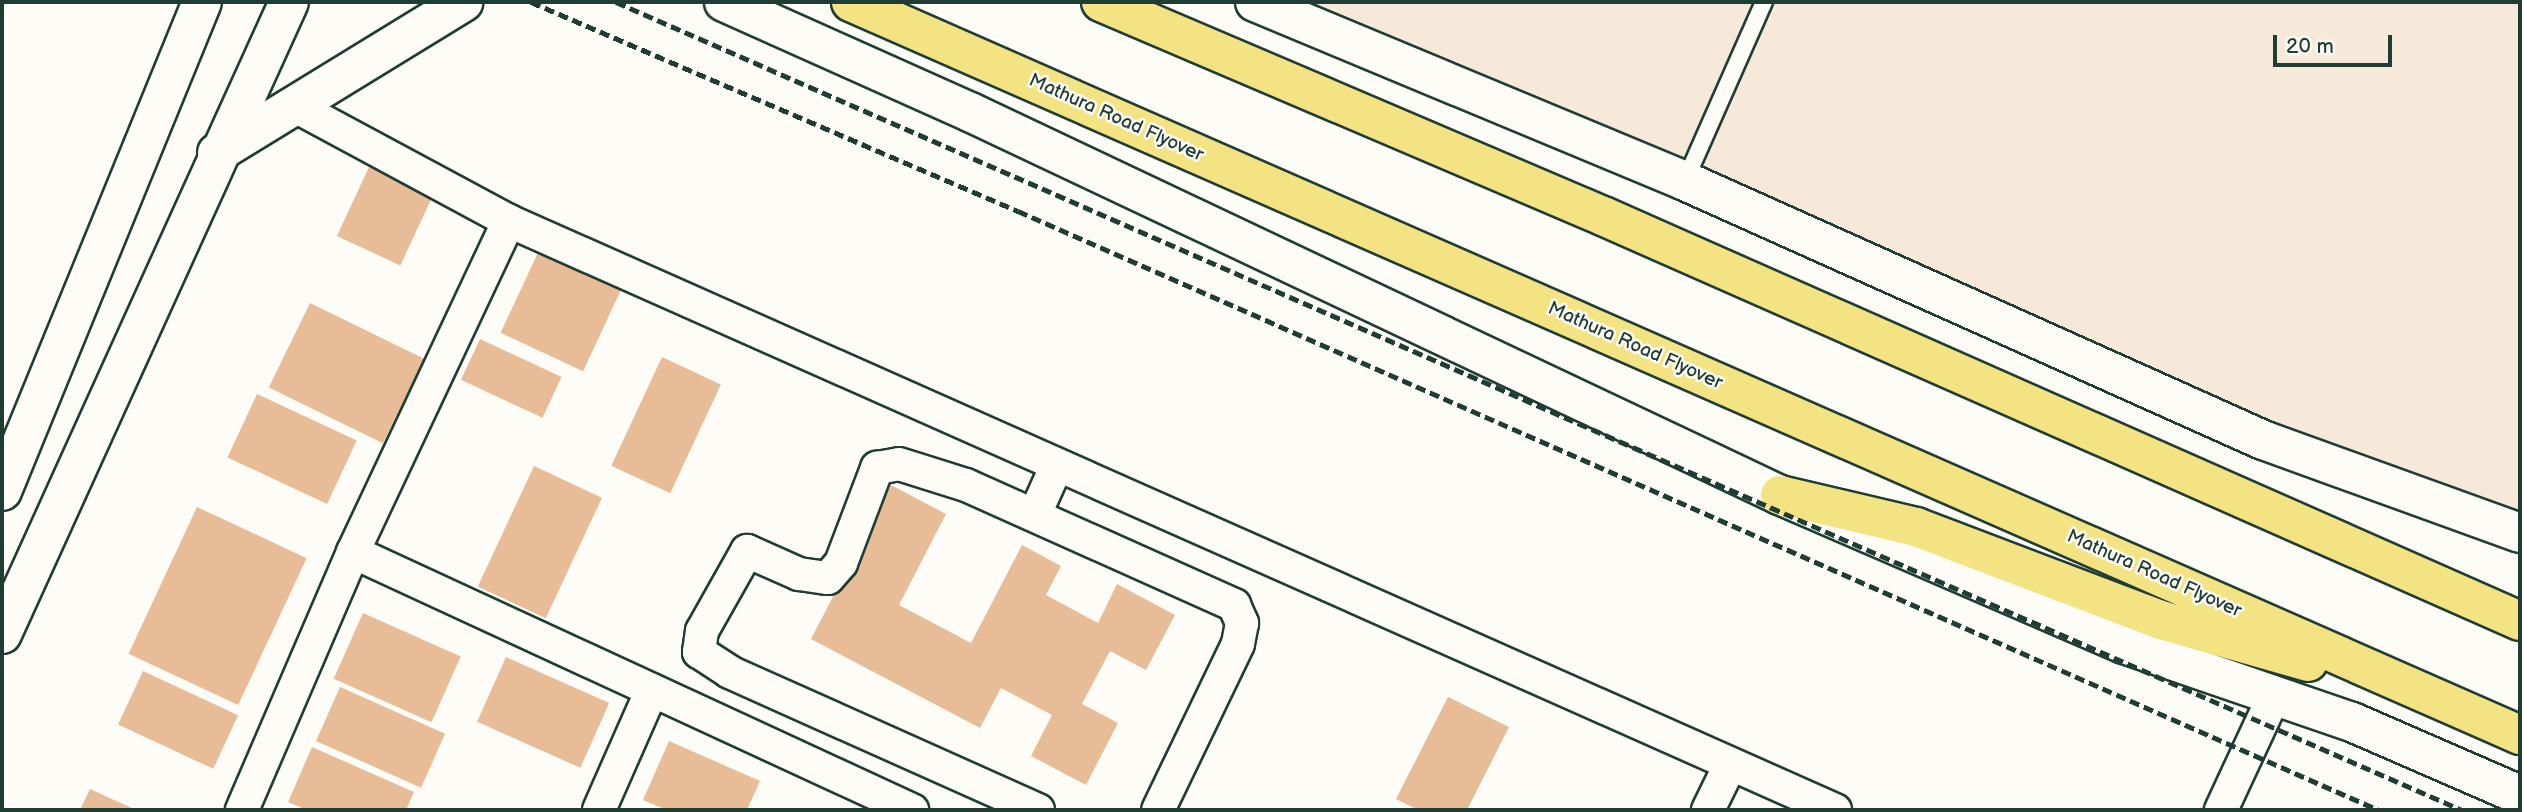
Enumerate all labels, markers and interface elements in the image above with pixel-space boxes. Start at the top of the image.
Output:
scale bar [2277,21,2396,65]
text: 20 m [2286,34,2334,59]
street label: Mathura Road Flyover [1025,69,1207,167]
street label: Mathura Road Flyover [1544,297,1726,395]
street label: Mathura Road Flyover [2063,525,2245,623]

